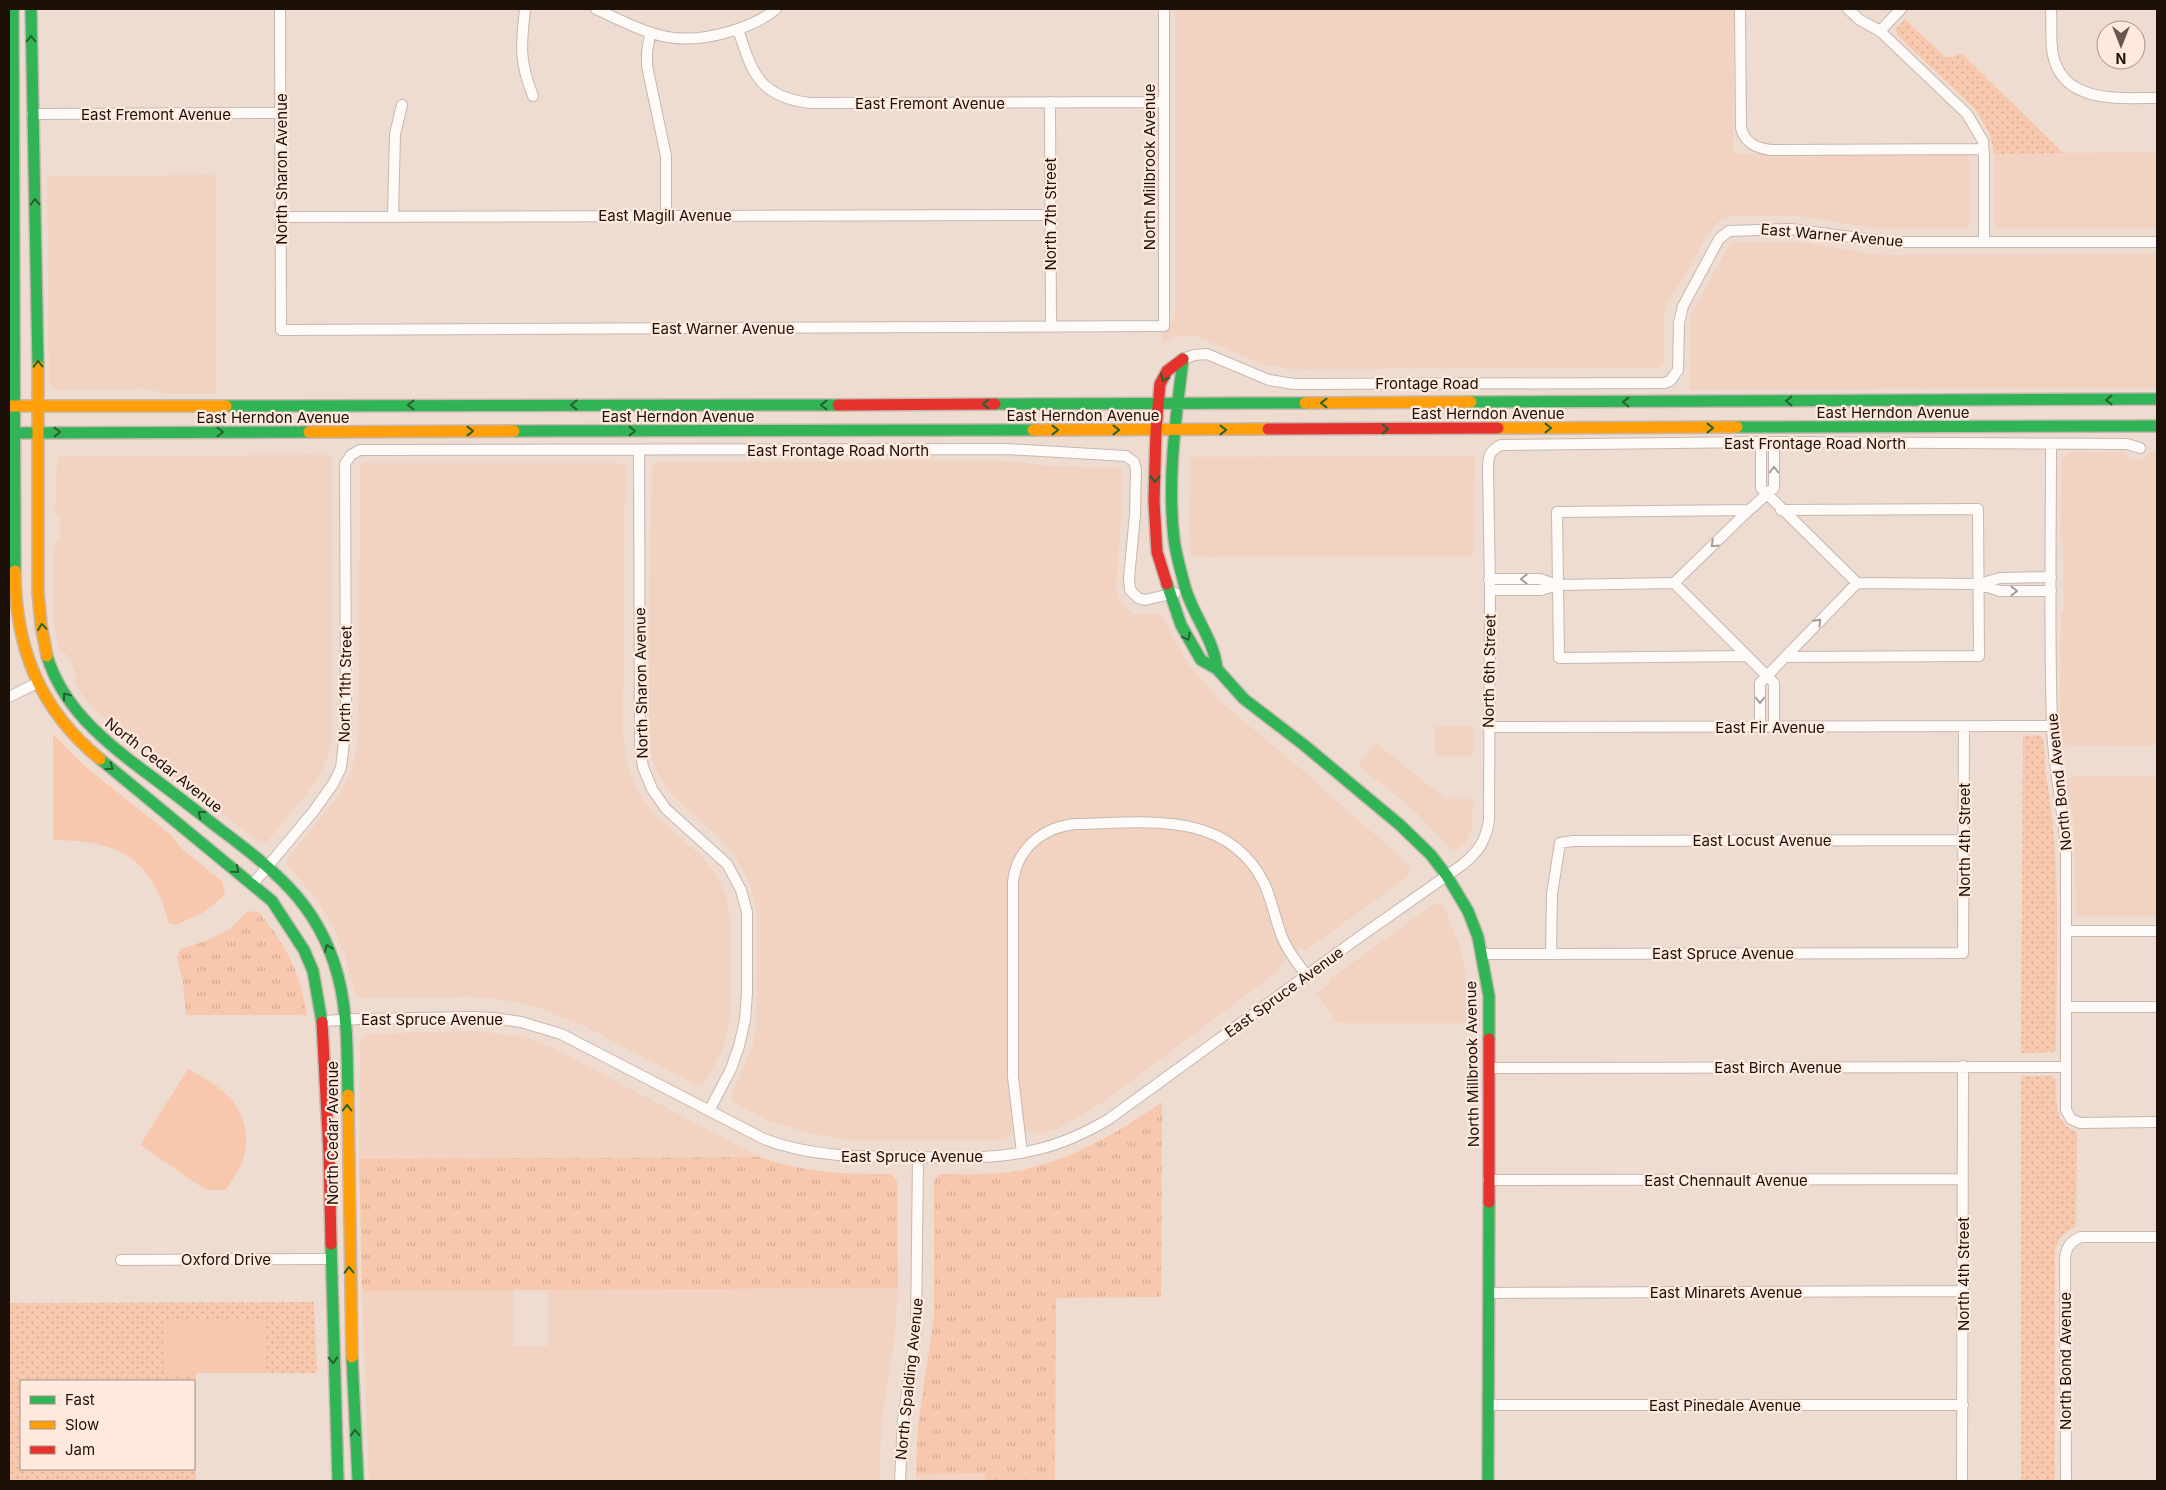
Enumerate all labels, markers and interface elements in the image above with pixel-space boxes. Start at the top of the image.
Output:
north arrow [2096,20,2146,70]
one-way arrow [26,35,36,42]
text: N [2116,50,2126,67]
street label: North Millbrook Avenue [1140,84,1159,250]
street label: North Sharon Avenue [272,93,291,245]
street label: East Fremont Avenue [855,94,1005,113]
street label: East Fremont Avenue [81,105,231,124]
street label: North 7th Street [1041,157,1060,270]
one-way arrow [30,197,40,205]
street label: East Magill Avenue [598,206,732,225]
street label: East Warner Avenue [1760,219,1904,251]
street label: East Warner Avenue [652,319,794,338]
one-way arrow [33,360,43,368]
one-way arrow [1160,372,1170,381]
street label: Frontage Road [1375,374,1479,393]
one-way arrow [2104,395,2112,405]
one-way arrow [1784,396,1792,406]
one-way arrow [1622,397,1630,407]
one-way arrow [1319,398,1327,408]
one-way arrow [982,399,990,409]
one-way arrow [407,400,415,410]
one-way arrow [570,400,578,410]
one-way arrow [820,400,828,410]
street label: East Herndon Avenue [1816,403,1970,422]
street label: East Herndon Avenue [1411,404,1565,423]
street label: East Herndon Avenue [1006,406,1160,425]
street label: East Herndon Avenue [601,407,755,426]
street label: East Herndon Avenue [196,408,350,427]
one-way arrow [1544,423,1552,433]
one-way arrow [1707,423,1715,433]
one-way arrow [1382,424,1390,434]
one-way arrow [1052,425,1059,435]
one-way arrow [1112,425,1120,435]
one-way arrow [1220,425,1227,435]
one-way arrow [466,426,474,436]
one-way arrow [629,426,637,436]
one-way arrow [54,427,62,437]
one-way arrow [216,427,224,437]
street label: East Frontage Road North [1724,434,1906,453]
street label: East Frontage Road North [747,441,929,460]
one-way arrow [1769,466,1779,474]
one-way arrow [1150,475,1160,483]
one-way arrow [1711,538,1720,547]
one-way arrow [1520,574,1528,584]
one-way arrow [2010,586,2018,596]
street label: North Sharon Avenue [630,607,652,759]
street label: North 6th Street [1479,614,1499,728]
one-way arrow [1813,619,1822,628]
one-way arrow [37,623,48,631]
street label: North 11th Street [334,625,356,743]
one-way arrow [1181,631,1191,640]
one-way arrow [63,692,72,702]
one-way arrow [1755,696,1765,704]
street label: North Bond Avenue [2042,712,2076,852]
street label: North Cedar Avenue [101,713,227,817]
street label: East Fir Avenue [1715,718,1825,737]
one-way arrow [105,762,114,771]
street label: North 4th Street [1955,783,1974,897]
one-way arrow [197,811,207,820]
street label: East Locust Avenue [1692,831,1832,850]
one-way arrow [231,865,240,874]
street label: East Spruce Avenue [1221,943,1347,1041]
one-way arrow [324,944,335,953]
street label: East Spruce Avenue [1652,944,1794,963]
street label: North Millbrook Avenue [1461,981,1483,1147]
street label: East Spruce Avenue [361,1010,503,1029]
street label: East Birch Avenue [1714,1058,1842,1077]
street label: North Cedar Avenue [323,1061,342,1205]
one-way arrow [342,1103,352,1111]
street label: East Spruce Avenue [841,1147,983,1166]
street label: East Chennault Avenue [1644,1171,1808,1190]
street label: North 4th Street [1954,1217,1973,1331]
street label: Oxford Drive [181,1250,271,1269]
one-way arrow [344,1266,354,1274]
street label: East Minarets Avenue [1650,1283,1802,1302]
street label: North Bond Avenue [2056,1292,2075,1430]
street label: North Spalding Avenue [891,1297,927,1461]
one-way arrow [328,1356,339,1364]
legend [20,1380,195,1470]
text: Fast [65,1390,95,1409]
street label: East Pinedale Avenue [1649,1396,1801,1415]
text: Slow [65,1415,99,1434]
one-way arrow [350,1428,361,1436]
text: Jam [65,1440,95,1459]

